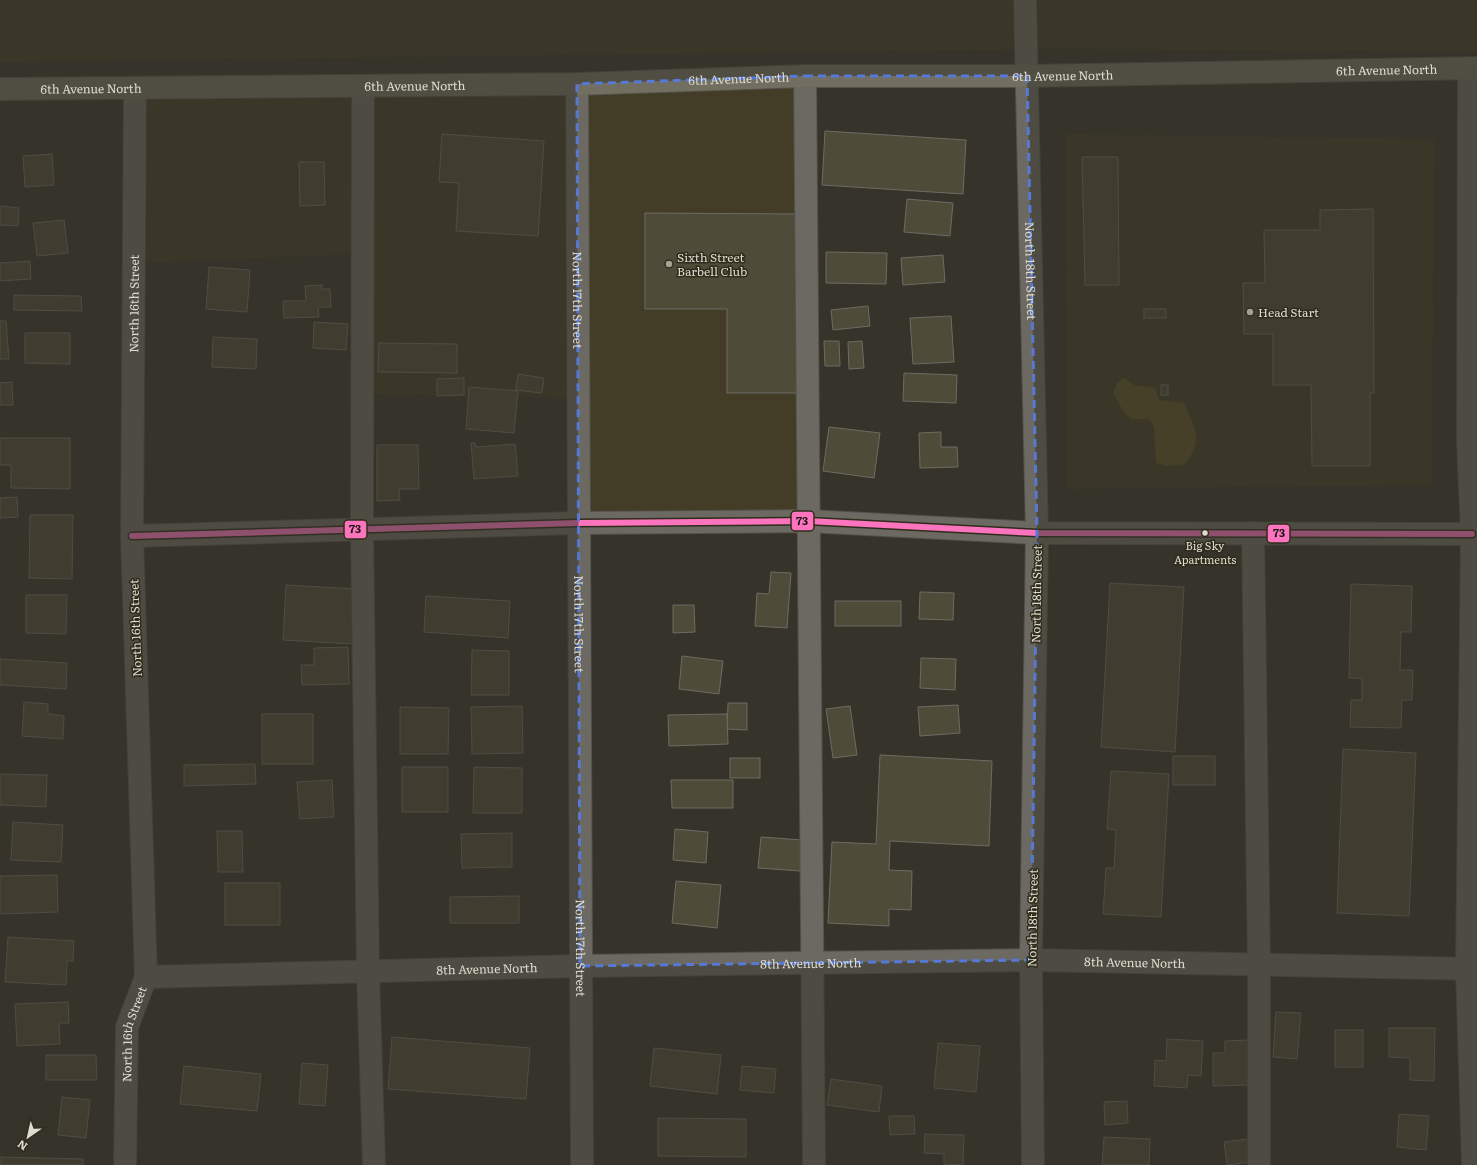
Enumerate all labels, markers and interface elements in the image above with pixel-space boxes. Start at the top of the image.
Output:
street label: 6th Avenue North [1336,60,1438,80]
street label: 6th Avenue North [1012,65,1114,85]
street label: 6th Avenue North [688,68,790,89]
street label: 6th Avenue North [364,76,466,95]
street label: 6th Avenue North [40,79,142,98]
street label: North 18th Street [1021,222,1041,320]
place label: Sixth Street Barbell Club [677,248,747,280]
street label: North 17th Street [569,251,587,349]
street label: North 16th Street [124,254,143,353]
marker: Sixth Street Barbell Club [664,259,674,269]
place label: Head Start [1258,303,1319,321]
marker: Head Start [1245,307,1255,317]
line badge: 73 [791,511,814,531]
text: 73 [796,512,808,528]
line badge: 73 [344,520,367,539]
text: 73 [349,520,361,536]
line badge: 73 [1267,524,1290,543]
text: 73 [1273,524,1285,540]
marker: Big Sky Apartments [1200,528,1210,538]
place label: Big Sky Apartments [1174,537,1236,567]
street label: North 18th Street [1026,545,1046,643]
street label: North 17th Street [570,575,589,673]
street label: North 16th Street [124,579,146,677]
street label: North 18th Street [1022,869,1042,967]
street label: North 17th Street [572,899,590,997]
street label: 8th Avenue North [1084,952,1186,972]
street label: 8th Avenue North [760,953,862,973]
street label: 8th Avenue North [436,958,538,979]
street label: North 16th Street [117,983,151,1082]
north arrow [8,1117,48,1157]
text: N [14,1137,30,1155]

